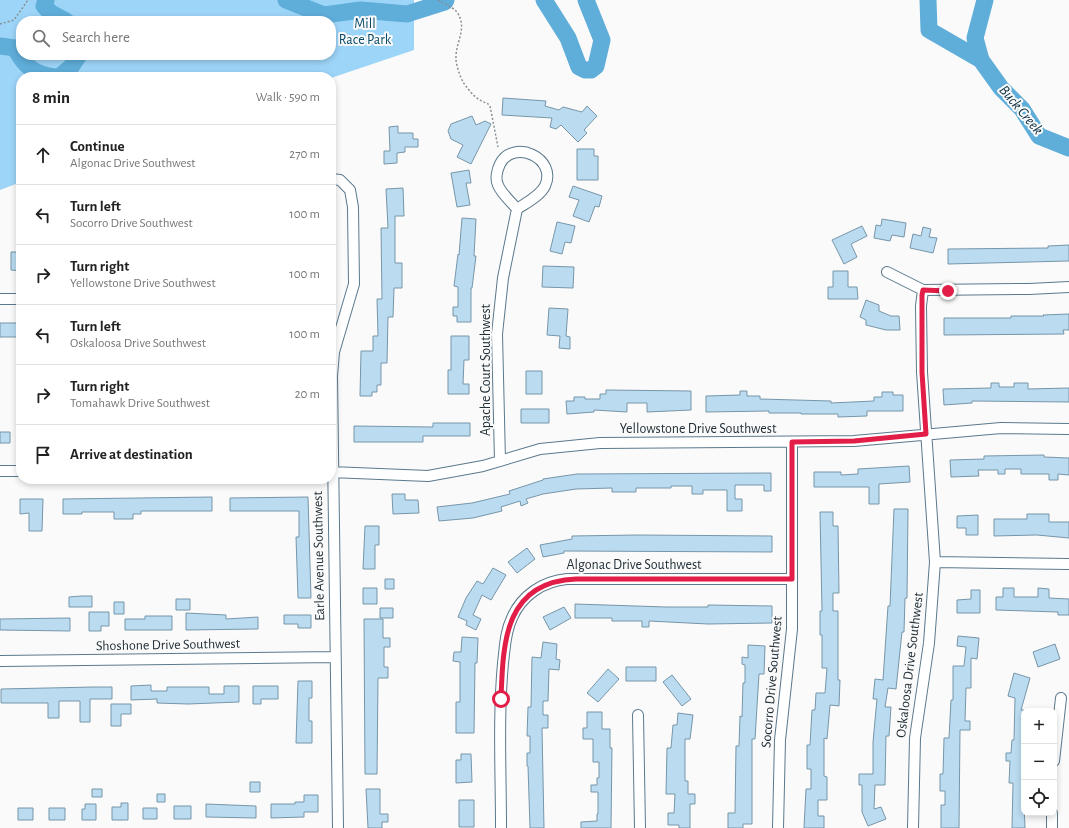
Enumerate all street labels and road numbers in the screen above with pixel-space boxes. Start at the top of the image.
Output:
street label: Apache Court Southwest [479,303,493,436]
street label: Yellowstone Drive Southwest [620,422,777,436]
street label: Earle Avenue Southwest [311,490,327,621]
street label: Algonac Drive Southwest [566,558,702,572]
street label: Oskaloosa Drive Southwest [894,591,926,739]
street label: Socorro Drive Southwest [759,615,785,748]
street label: Shoshone Drive Southwest [96,637,241,653]

